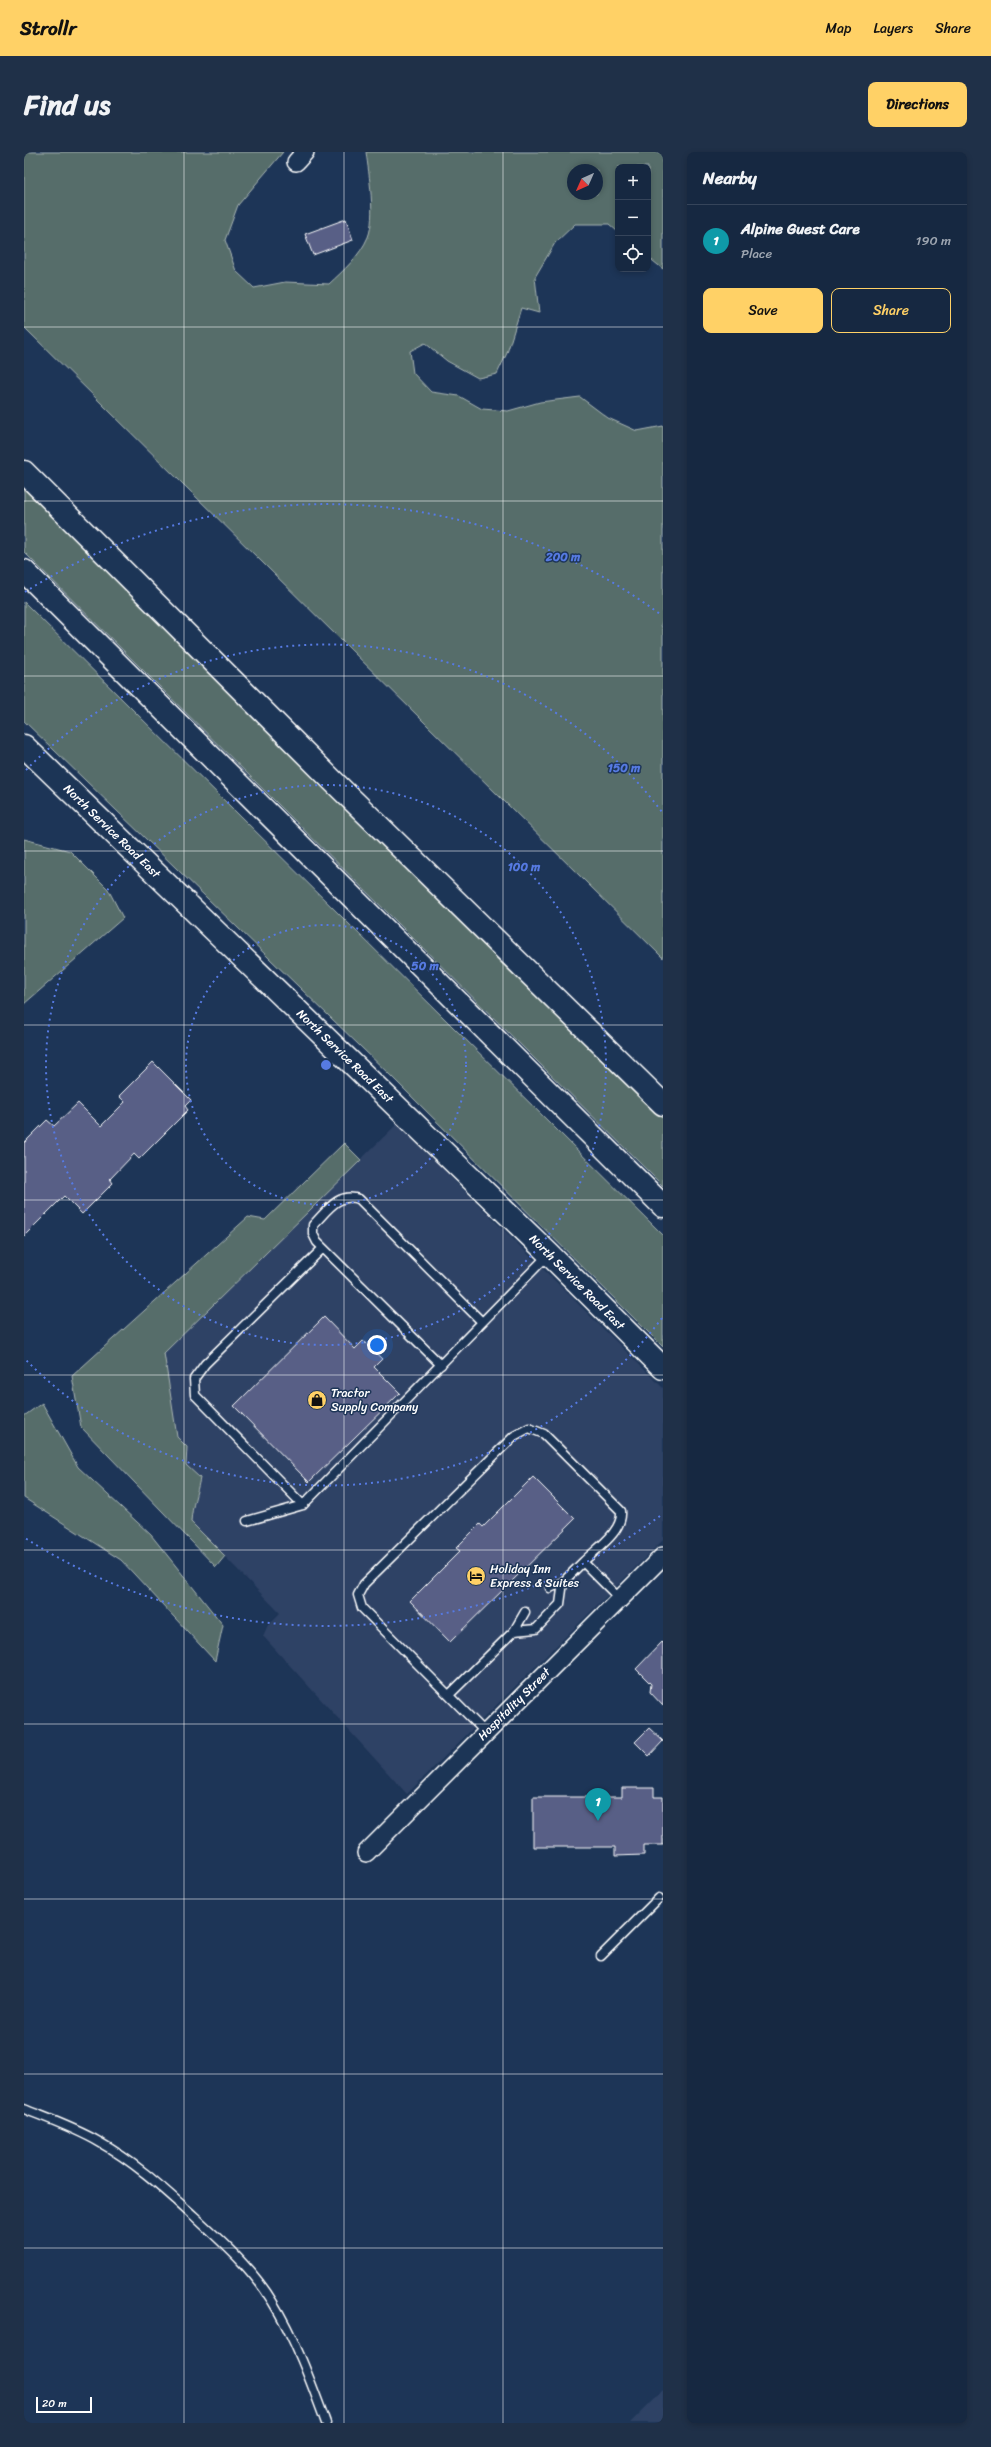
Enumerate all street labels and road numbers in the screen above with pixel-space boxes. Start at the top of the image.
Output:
street label: North Service Road East [58,778,167,884]
street label: North Service Road East [291,1003,400,1109]
street label: North Service Road East [524,1229,631,1336]
street label: Hospitality Street [472,1661,557,1746]

